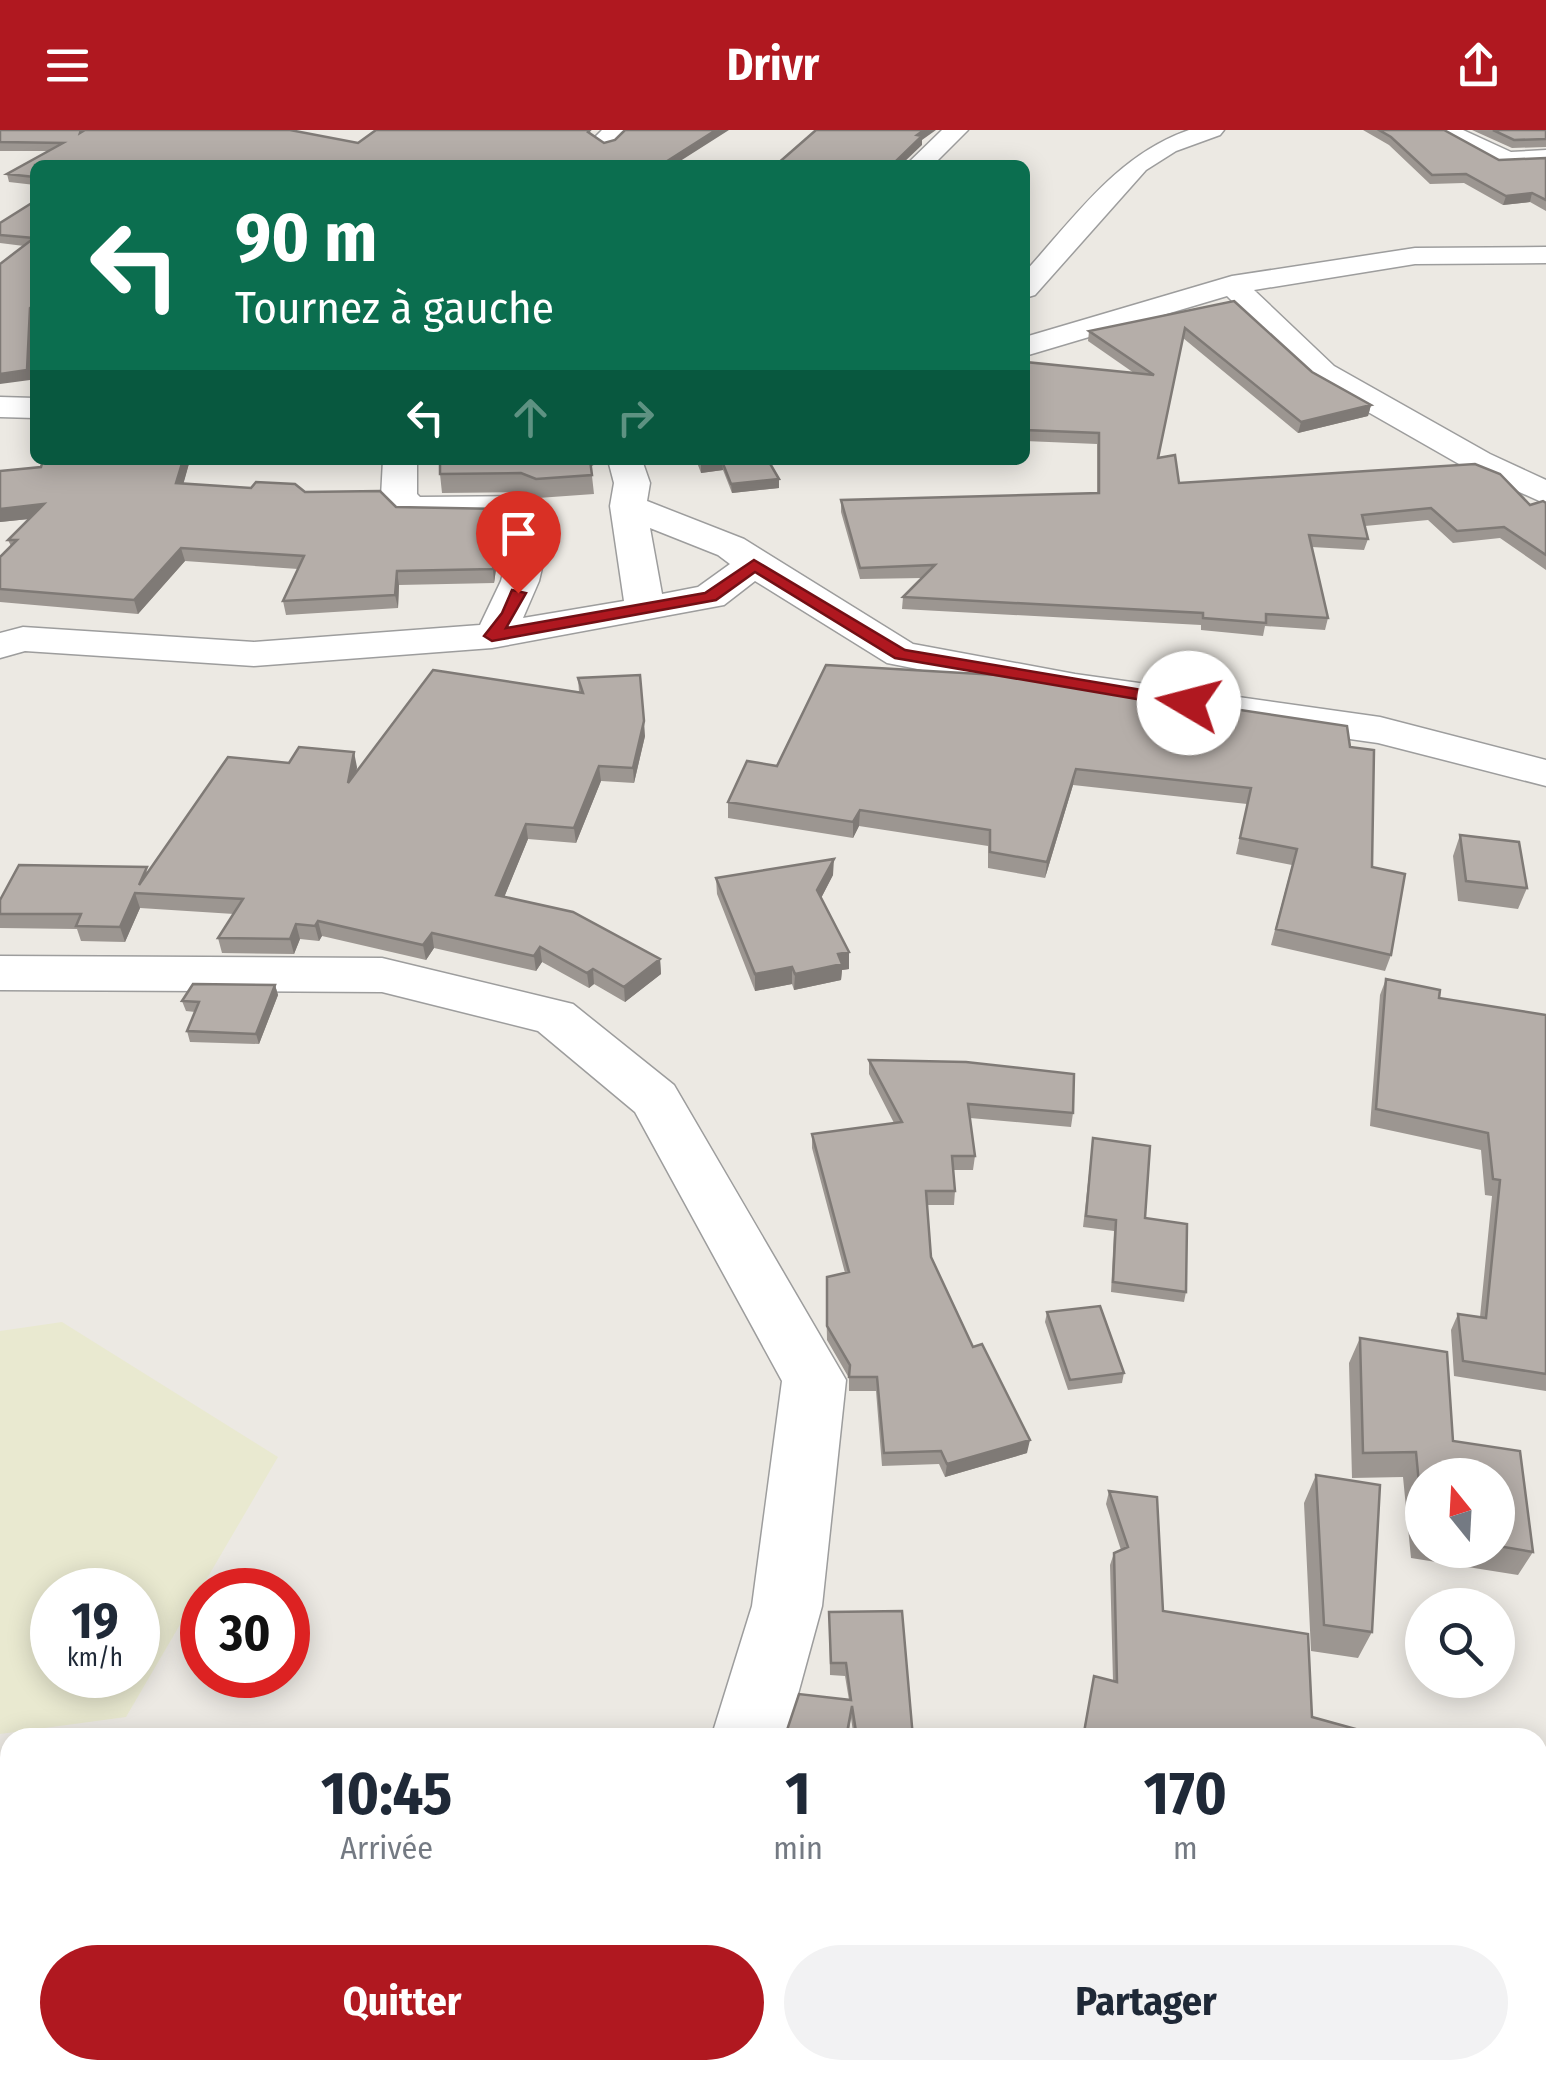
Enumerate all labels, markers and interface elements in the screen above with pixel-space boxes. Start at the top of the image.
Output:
icon: menu [40,38,95,93]
text: Drivr [727,38,819,92]
icon: share [1451,38,1506,93]
text: 90 m [235,196,377,280]
icon: left [70,200,200,330]
text: Tournez à gauche [235,281,554,335]
icon: left [398,390,453,445]
icon: ahead [503,390,558,445]
icon: right [608,390,663,445]
pin [476,491,561,594]
icon: arrive [491,506,546,561]
position arrow [1137,651,1241,755]
north arrow [1405,1458,1515,1568]
map controls [1405,1458,1515,1698]
speed limit sign: 30 [180,1568,310,1698]
button: search [1405,1588,1515,1698]
text: 19 [71,1591,118,1651]
text: km/h [67,1643,123,1673]
text: 10:45 [321,1758,452,1830]
text: 1 [785,1758,811,1830]
text: 170 [1144,1758,1227,1830]
text: Arrivée [340,1829,433,1867]
text: min [773,1829,823,1867]
text: m [1173,1829,1198,1867]
button: Quitter [40,1945,764,2060]
button: Partager [784,1945,1508,2060]

